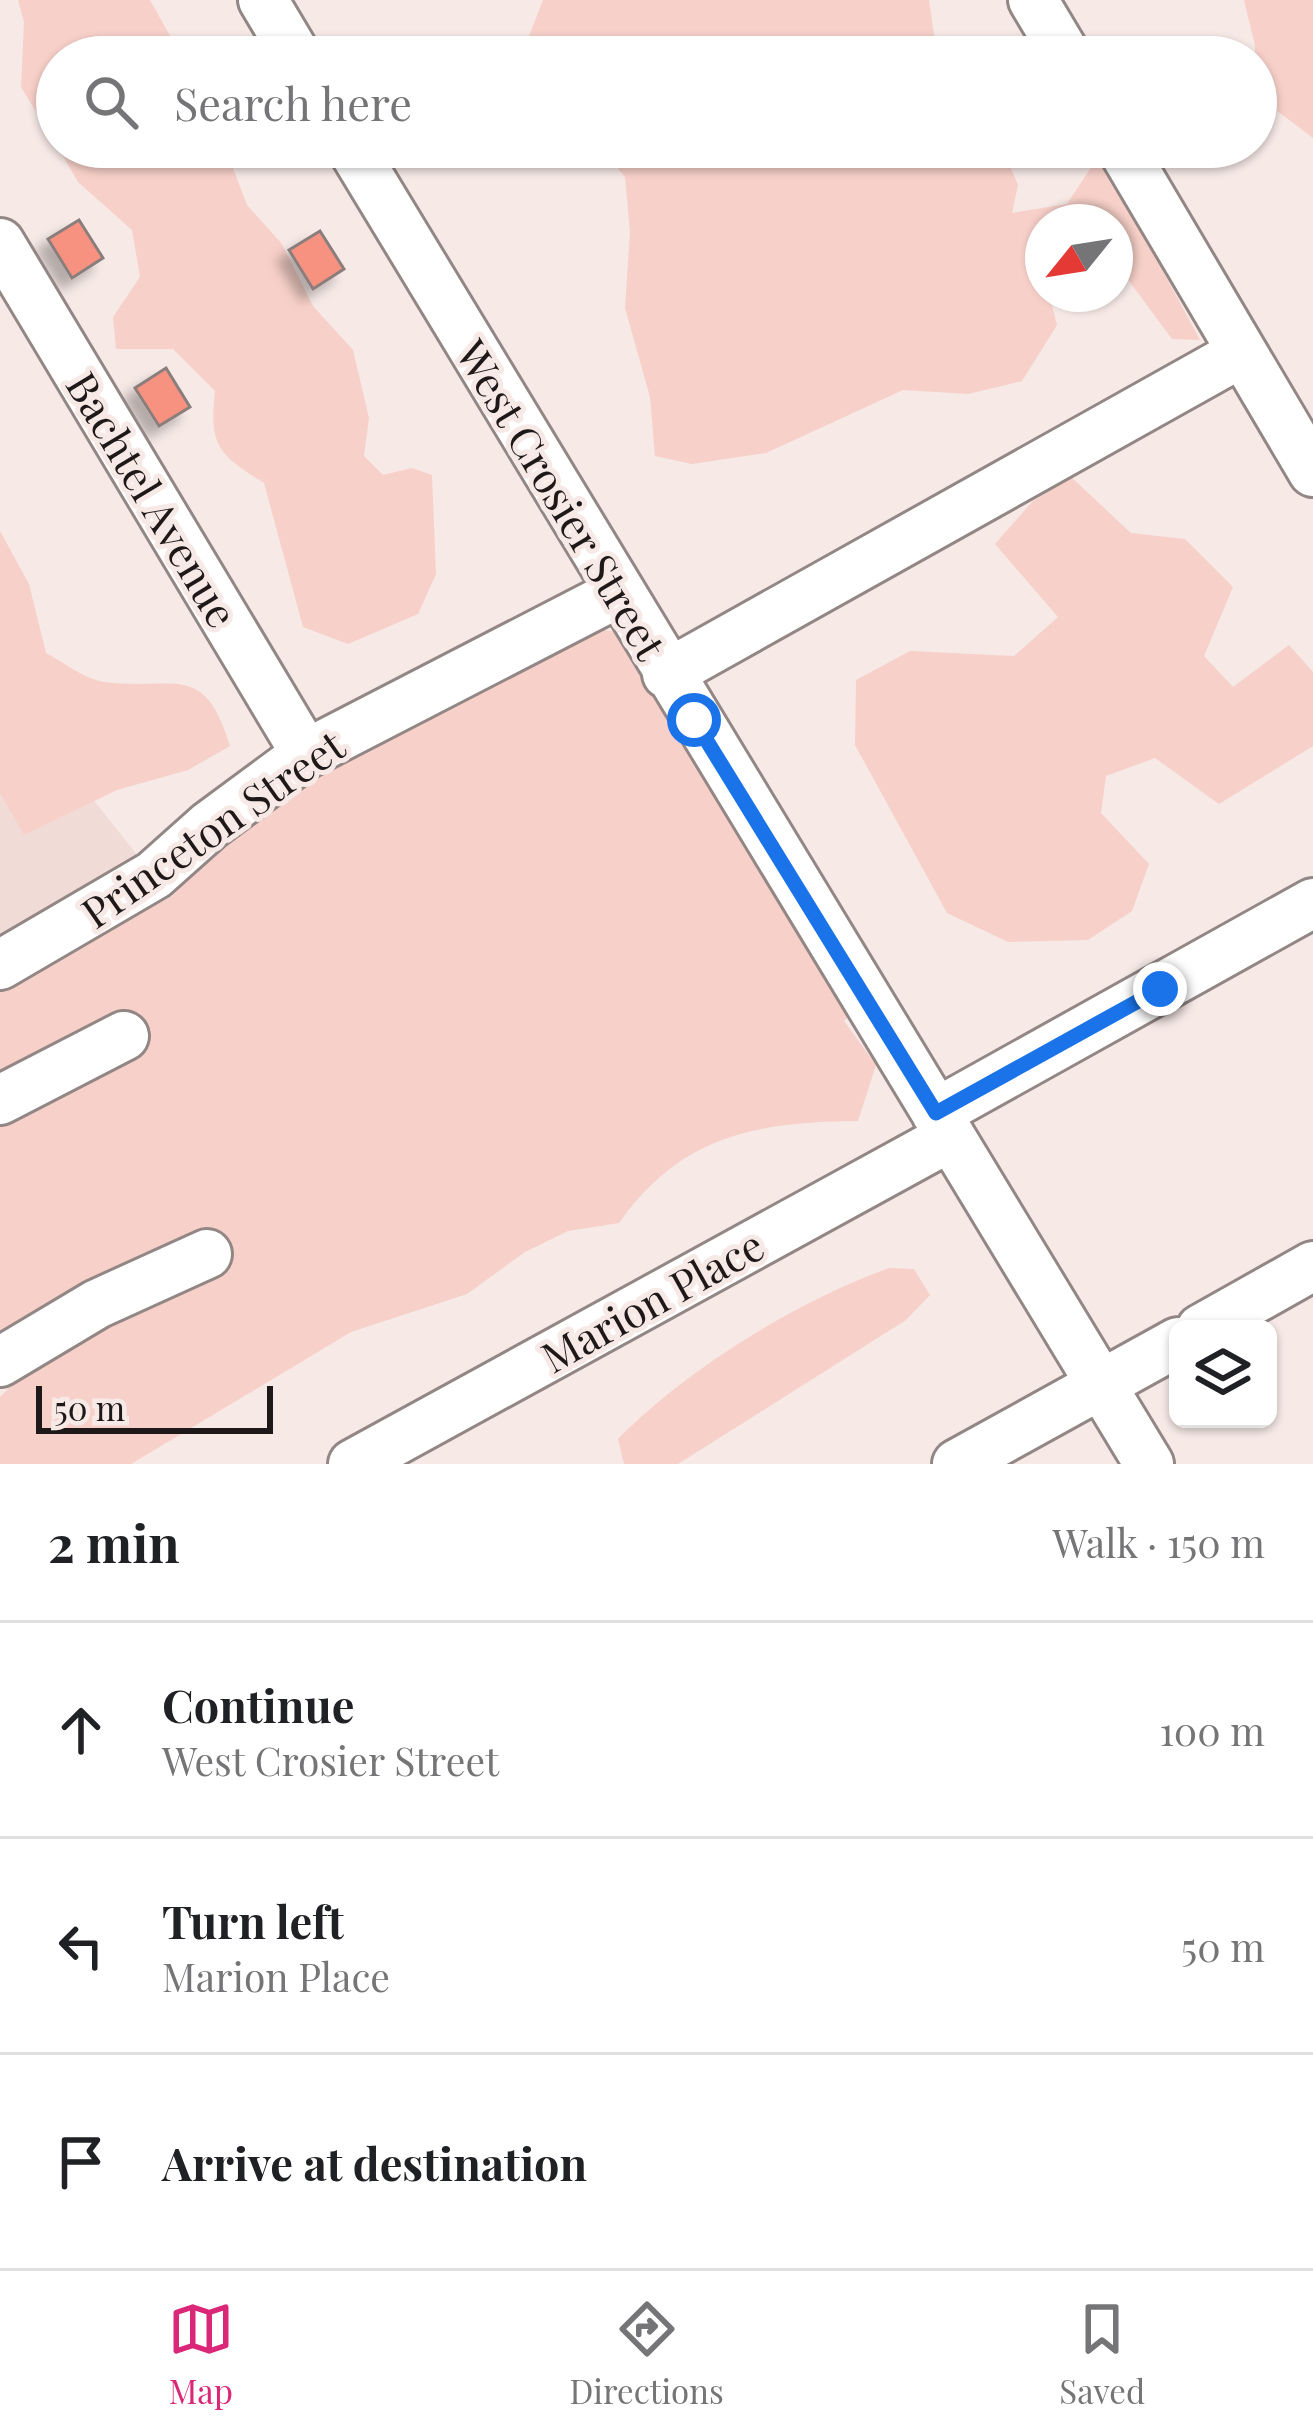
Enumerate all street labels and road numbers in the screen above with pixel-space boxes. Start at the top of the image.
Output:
street label: West Crosier Street [444,328,680,670]
street label: Bachtel Avenue [55,361,251,637]
street label: Princeton Street [70,716,355,939]
street label: Marion Place [531,1216,773,1384]

